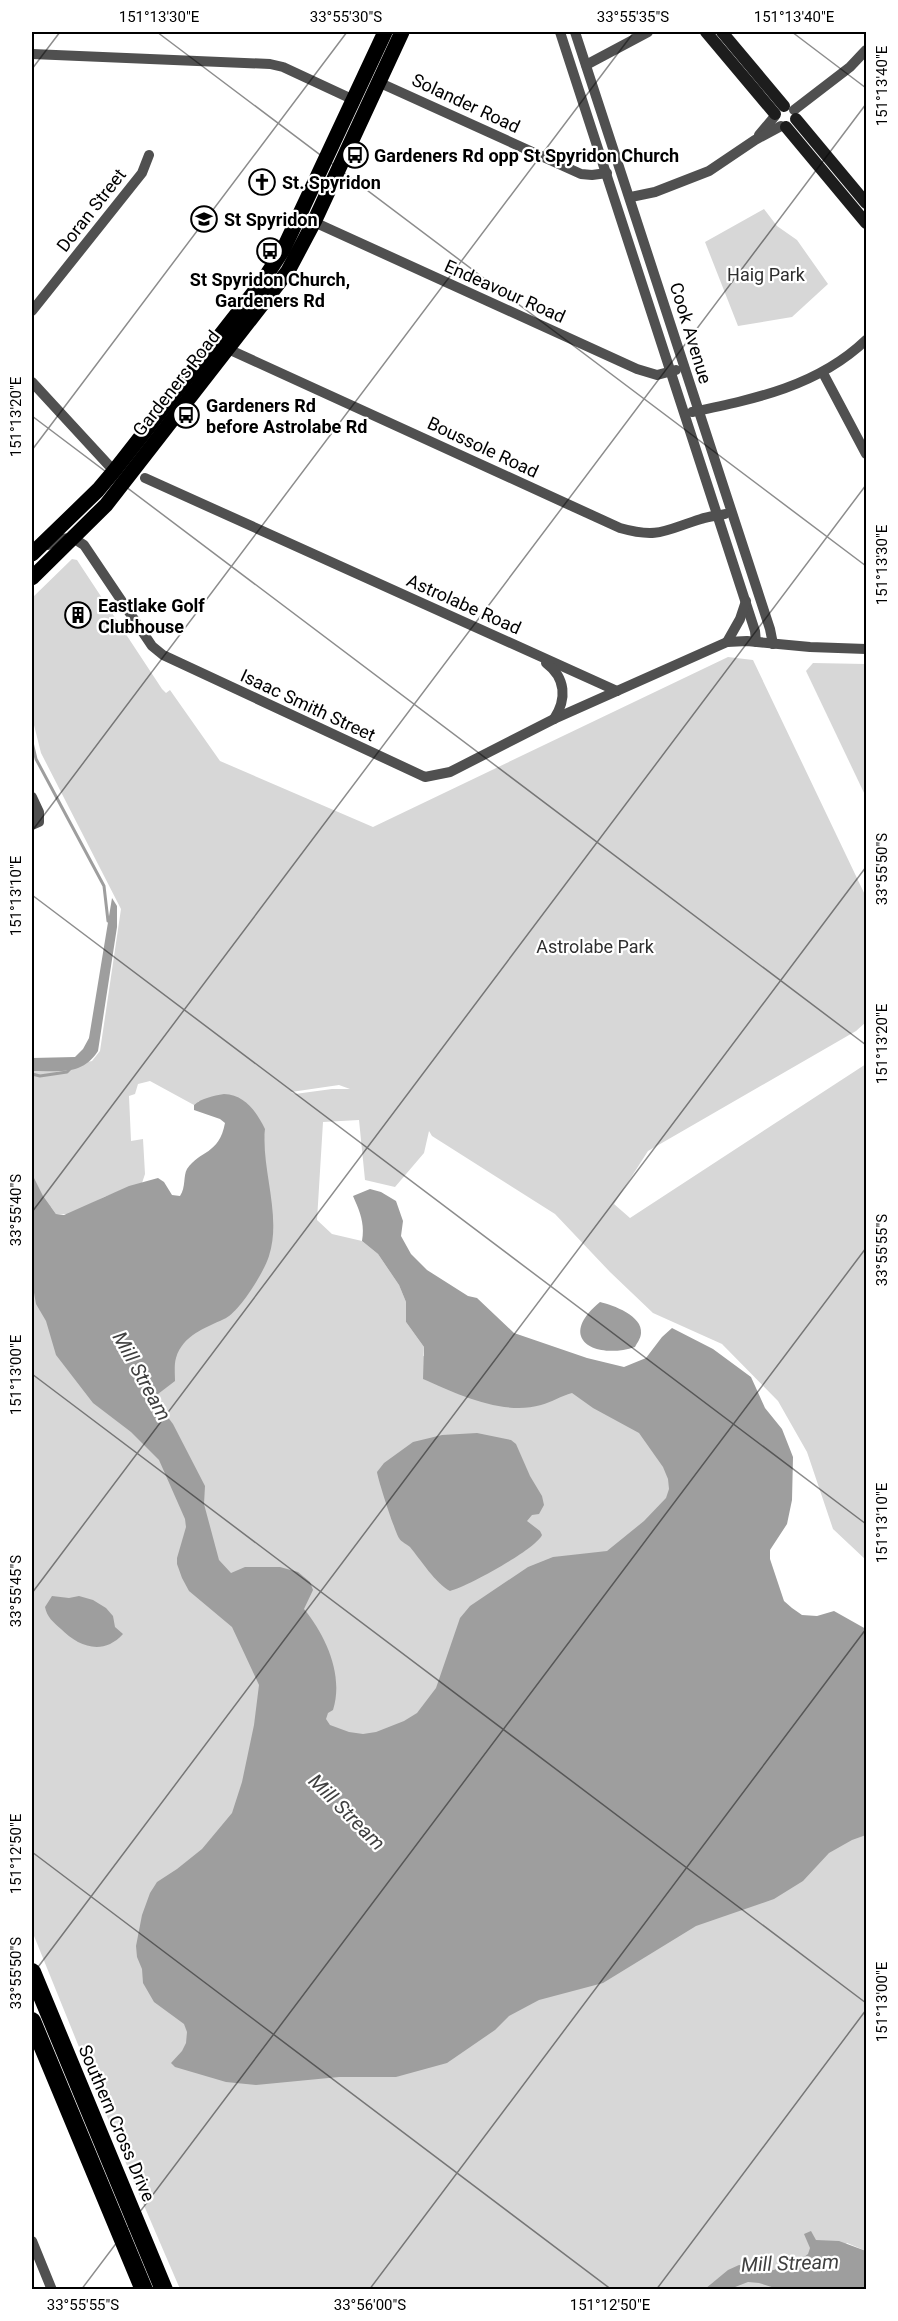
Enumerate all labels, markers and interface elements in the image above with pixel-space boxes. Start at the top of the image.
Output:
text: 151°13'30"E [119,8,200,26]
text: 33°55'30"S [310,8,382,26]
text: 33°55'35"S [597,8,669,26]
text: 151°13'40"E [754,8,835,26]
text: 151°13'40"E [873,45,891,126]
street label: Solander Road [409,69,523,137]
bus stop icon: Gardeners Rd opp St Spyridon Church [340,140,370,170]
place label: Gardeners Rd opp St Spyridon Church [374,145,679,166]
street label: Doran Street [52,164,130,256]
church icon: St. Spyridon [247,167,277,197]
place label: St. Spyridon [282,172,381,193]
school or university icon: St Spyridon [189,204,219,234]
place label: St Spyridon [224,209,318,230]
bus stop icon: St Spyridon Church, Gardeners Rd [255,236,285,266]
street label: Endeavour Road [441,255,569,327]
park label: Haig Park [727,264,806,285]
place label: St Spyridon Church, Gardeners Rd [190,269,350,311]
street label: Cook Avenue [666,280,716,386]
street label: Gardeners Road [128,326,224,440]
text: 151°13'20"E [7,376,25,457]
place label: Gardeners Rd before Astrolabe Rd [206,395,367,437]
bus stop icon: Gardeners Rd before Astrolabe Rd [171,400,201,430]
street label: Boussole Road [424,412,542,482]
text: 151°13'30"E [873,524,891,605]
street label: Astrolabe Road [404,569,524,639]
place label: Eastlake Golf Clubhouse [98,595,205,637]
building icon: Eastlake Golf Clubhouse [63,600,93,630]
street label: Isaac Smith Street [237,665,379,745]
text: 33°55'50"S [873,833,891,905]
text: 151°13'10"E [7,855,25,936]
park label: Astrolabe Park [536,936,655,957]
text: 151°13'20"E [873,1003,891,1084]
text: 33°55'40"S [7,1174,25,1246]
text: 33°55'55"S [873,1214,891,1286]
water label: Mill Stream [108,1327,176,1425]
text: 151°13'00"E [7,1334,25,1415]
text: 151°13'10"E [873,1482,891,1563]
text: 33°55'45"S [7,1555,25,1627]
water label: Mill Stream [304,1769,390,1855]
text: 151°12'50"E [7,1813,25,1894]
text: 33°55'50"S [7,1937,25,2009]
text: 151°13'00"E [873,1961,891,2042]
street label: Southern Cross Drive [74,2042,160,2204]
water label: Mill Stream [741,2249,839,2277]
text: 33°55'55"S [47,2296,119,2314]
text: 33°56'00"S [334,2296,406,2314]
text: 151°12'50"E [570,2296,651,2314]

